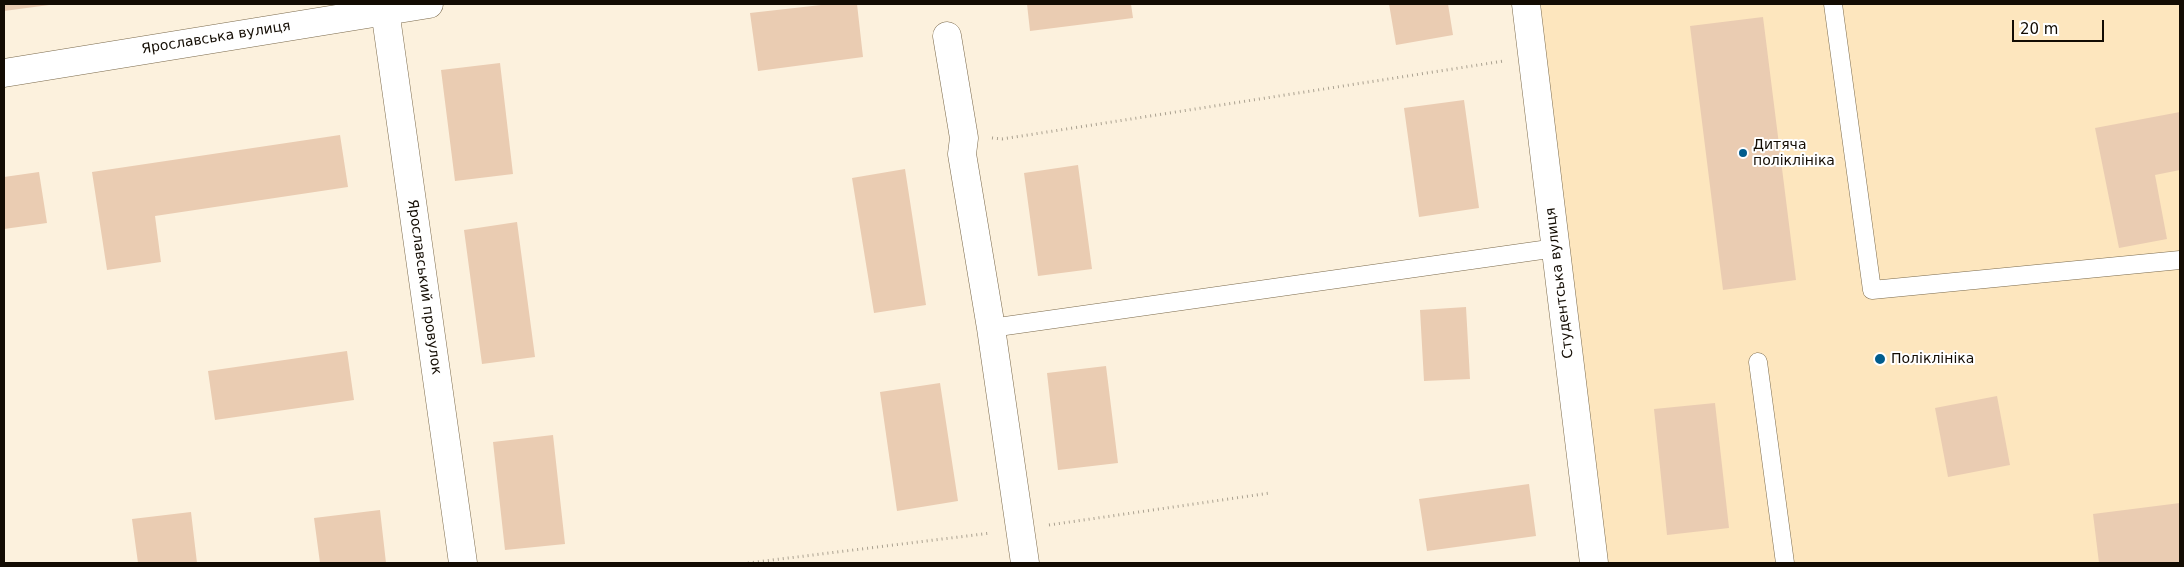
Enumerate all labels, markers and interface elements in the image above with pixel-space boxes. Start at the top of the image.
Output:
scale bar [2014,10,2106,42]
street label: Ярославська вулиця [140,18,292,58]
text: 20 m [2020,20,2058,38]
place label: Дитяча поліклініка [1753,137,1835,170]
marker: Дитяча поліклініка [1737,147,1749,159]
street label: Ярославський провулок [403,198,445,376]
street label: Студентська вулиця [1542,207,1578,359]
place label: Поліклініка [1891,351,1974,367]
marker: Поліклініка [1873,352,1887,366]

